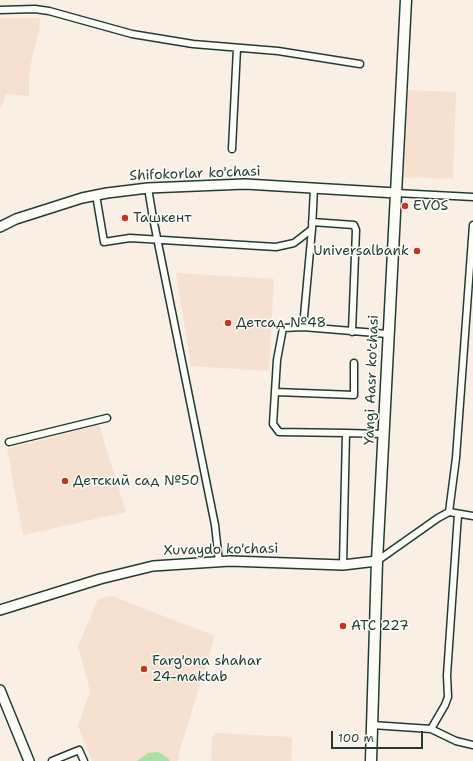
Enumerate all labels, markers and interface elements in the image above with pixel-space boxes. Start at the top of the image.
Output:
street label: Shifokorlar ko'chasi [129,163,261,185]
place label: EVOS [413,198,448,214]
marker: EVOS [400,201,410,211]
place label: Ташкент [133,210,191,226]
marker: Ташкент [120,213,130,223]
place label: Universalbank [313,243,409,259]
marker: Universalbank [412,246,422,256]
place label: Детсад №48 [236,315,326,331]
street label: Yangi Aasr ko'chasi [361,315,383,445]
marker: Детсад №48 [223,318,233,328]
place label: Детский сад №50 [73,473,199,489]
marker: Детский сад №50 [60,476,70,486]
street label: Xuvaydo ko'chasi [164,541,278,559]
place label: АТС 227 [351,618,409,634]
marker: АТС 227 [338,621,348,631]
place label: Farg'ona shahar 24-maktab [152,653,262,686]
marker: Farg'ona shahar 24-maktab [139,664,149,674]
scale bar [333,723,425,749]
text: 100 m [338,730,374,746]

